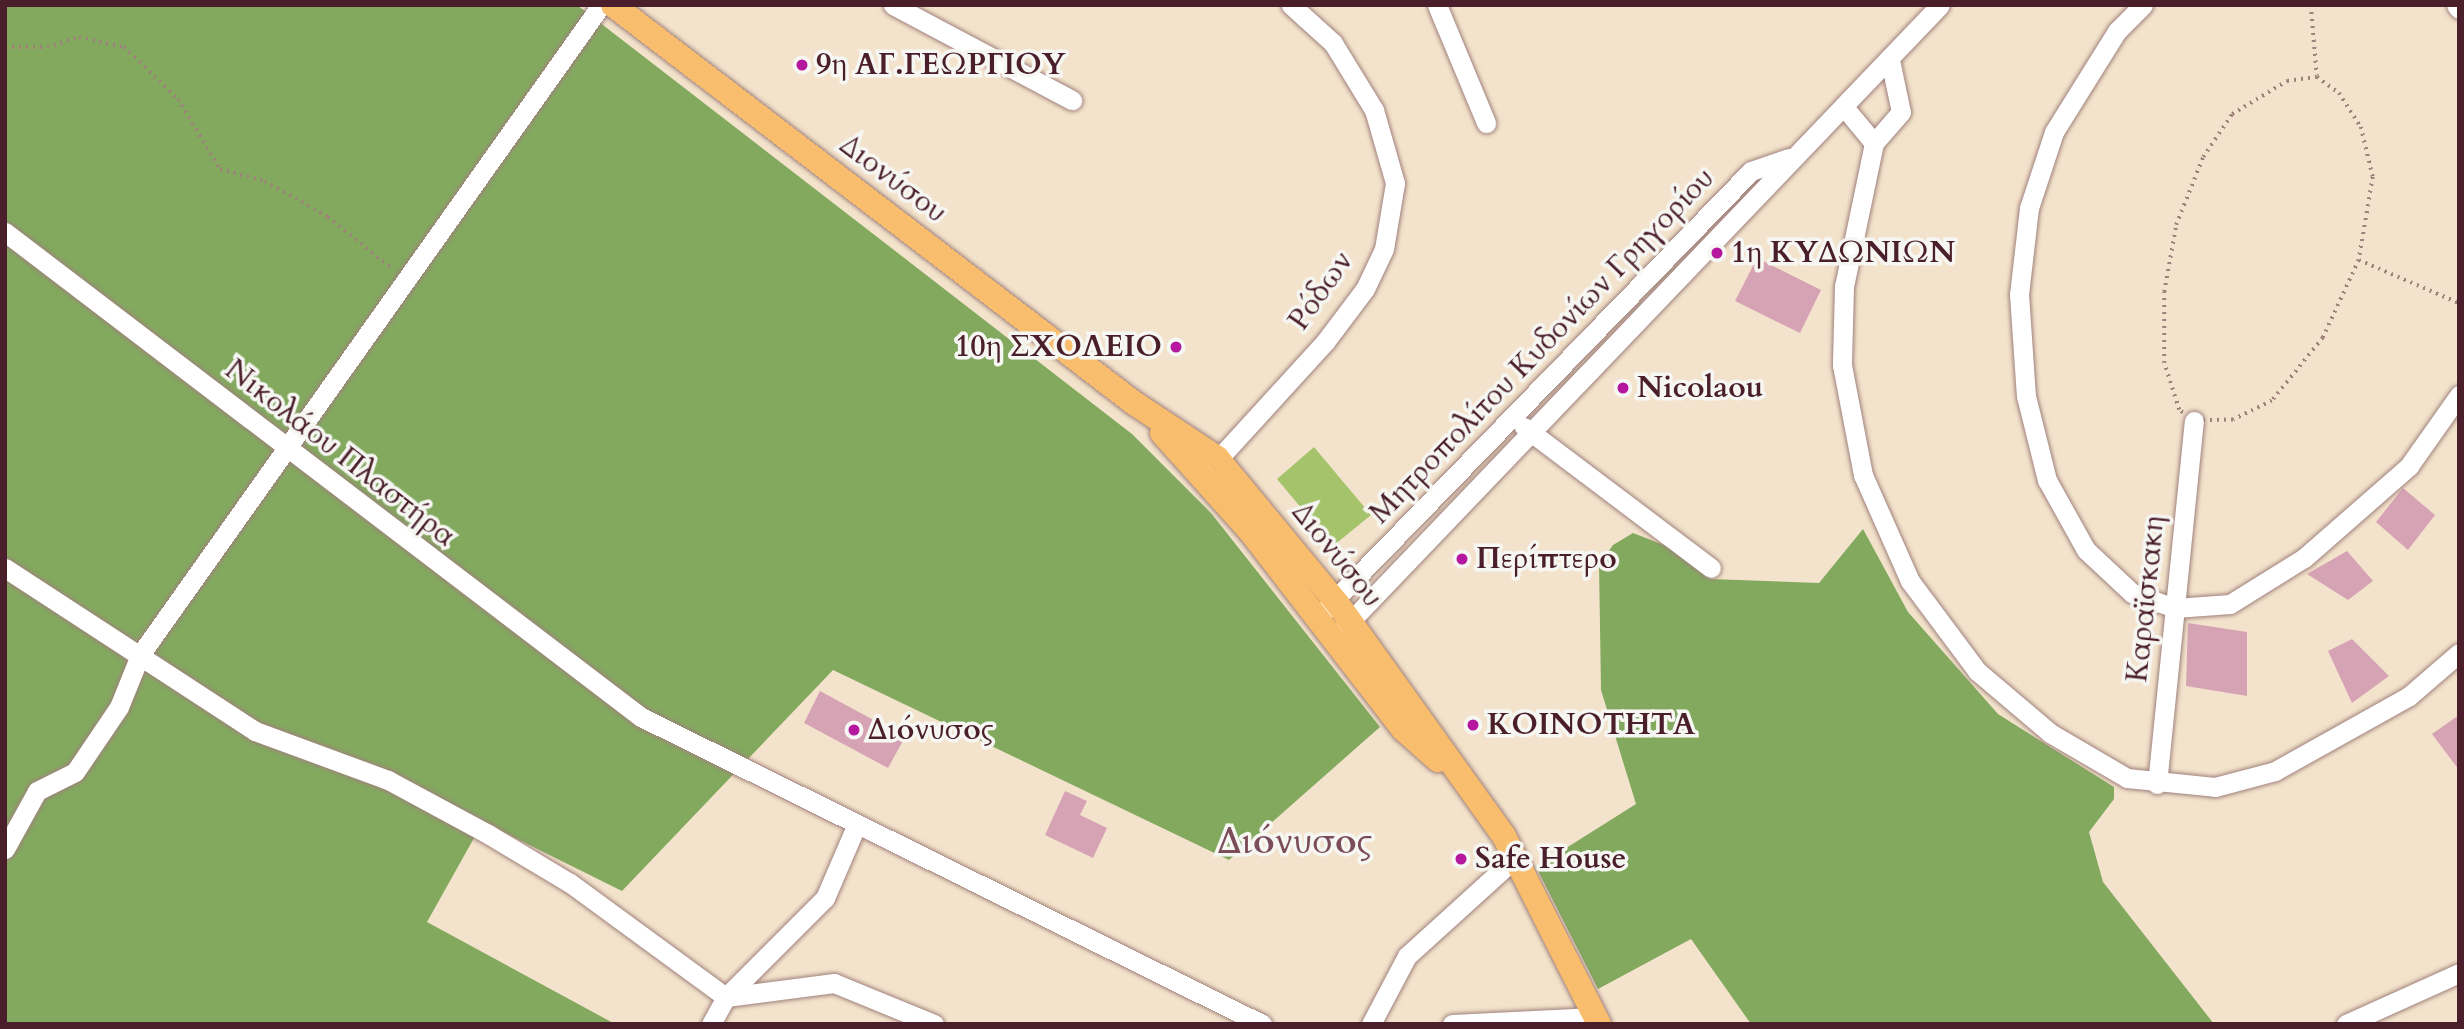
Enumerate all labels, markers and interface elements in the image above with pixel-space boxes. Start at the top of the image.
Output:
place label: 9η ΑΓ.ΓΕΩΡΓΙΟΥ [816,47,1066,83]
marker: 9η ΑΓ.ΓΕΩΡΓΙΟΥ [794,57,810,73]
street label: Διονύσου [832,127,954,231]
street label: Μητροπολίτου Κυδονίων Γρηγορίου [1362,160,1722,532]
place label: 1η ΚΥΔΩΝΙΩΝ [1731,235,1955,271]
street label: Ρόδων [1281,245,1361,337]
marker: 1η ΚΥΔΩΝΙΩΝ [1709,245,1725,261]
place label: 10η ΣΧΟΛΕΙΟ [955,329,1162,365]
marker: 10η ΣΧΟΛΕΙΟ [1168,339,1184,355]
street label: Νικολάου Πλαστήρα [218,352,462,554]
place label: Nicolaou [1637,370,1763,406]
marker: Nicolaou [1615,380,1631,396]
street label: Διονύσου [1284,495,1390,615]
street label: Καραϊσκακη [2119,514,2173,684]
place label: Περίπτερο [1476,541,1617,577]
marker: Περίπτερο [1454,551,1470,567]
place label: ΚΟΙΝΟΤΗΤΑ [1487,707,1695,743]
place label: Διόνυσος [868,712,994,748]
marker: ΚΟΙΝΟΤΗΤΑ [1465,717,1481,733]
marker: Διόνυσος [846,722,862,738]
district label: Διόνυσος [1218,819,1372,863]
place label: Safe House [1475,841,1626,877]
marker: Safe House [1453,851,1469,867]

